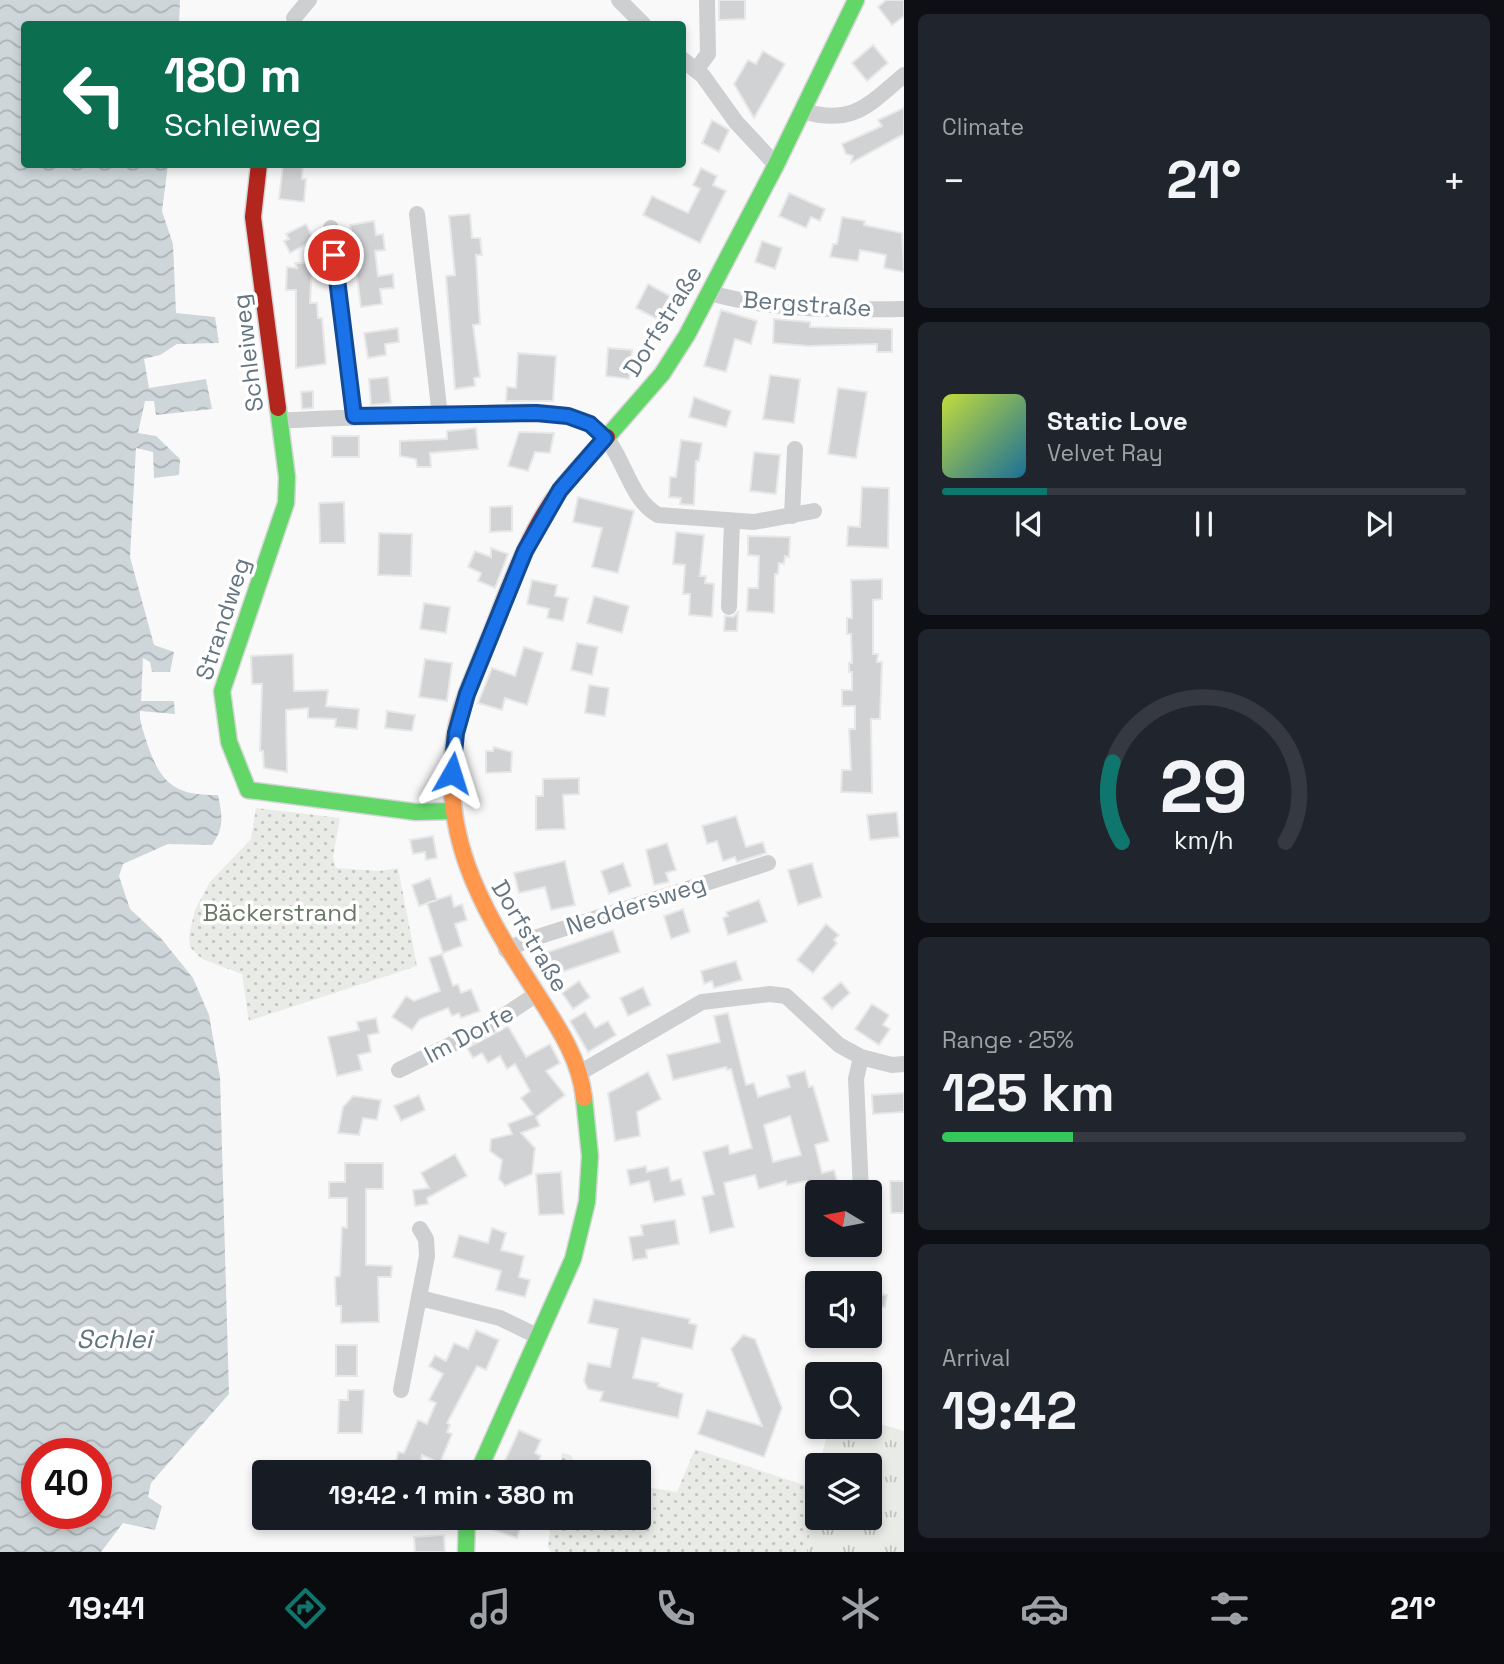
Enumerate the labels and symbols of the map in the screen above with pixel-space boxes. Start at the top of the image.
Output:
pin [304,225,364,285]
street label: Dorfstraße [616,259,709,382]
street label: Bergstraße [741,284,873,323]
street label: Schleiweg [225,292,270,414]
street label: Strandweg [188,554,257,684]
position arrow [415,736,489,810]
street label: Neddersweg [562,867,710,942]
street label: Dorfstraße [485,874,576,997]
park label: Bäckerstrand [202,897,358,928]
street label: Im Dorfe [419,997,519,1070]
north arrow [805,1180,882,1256]
water label: Schlei [76,1322,154,1356]
speed limit sign: 40 [21,1438,112,1529]

